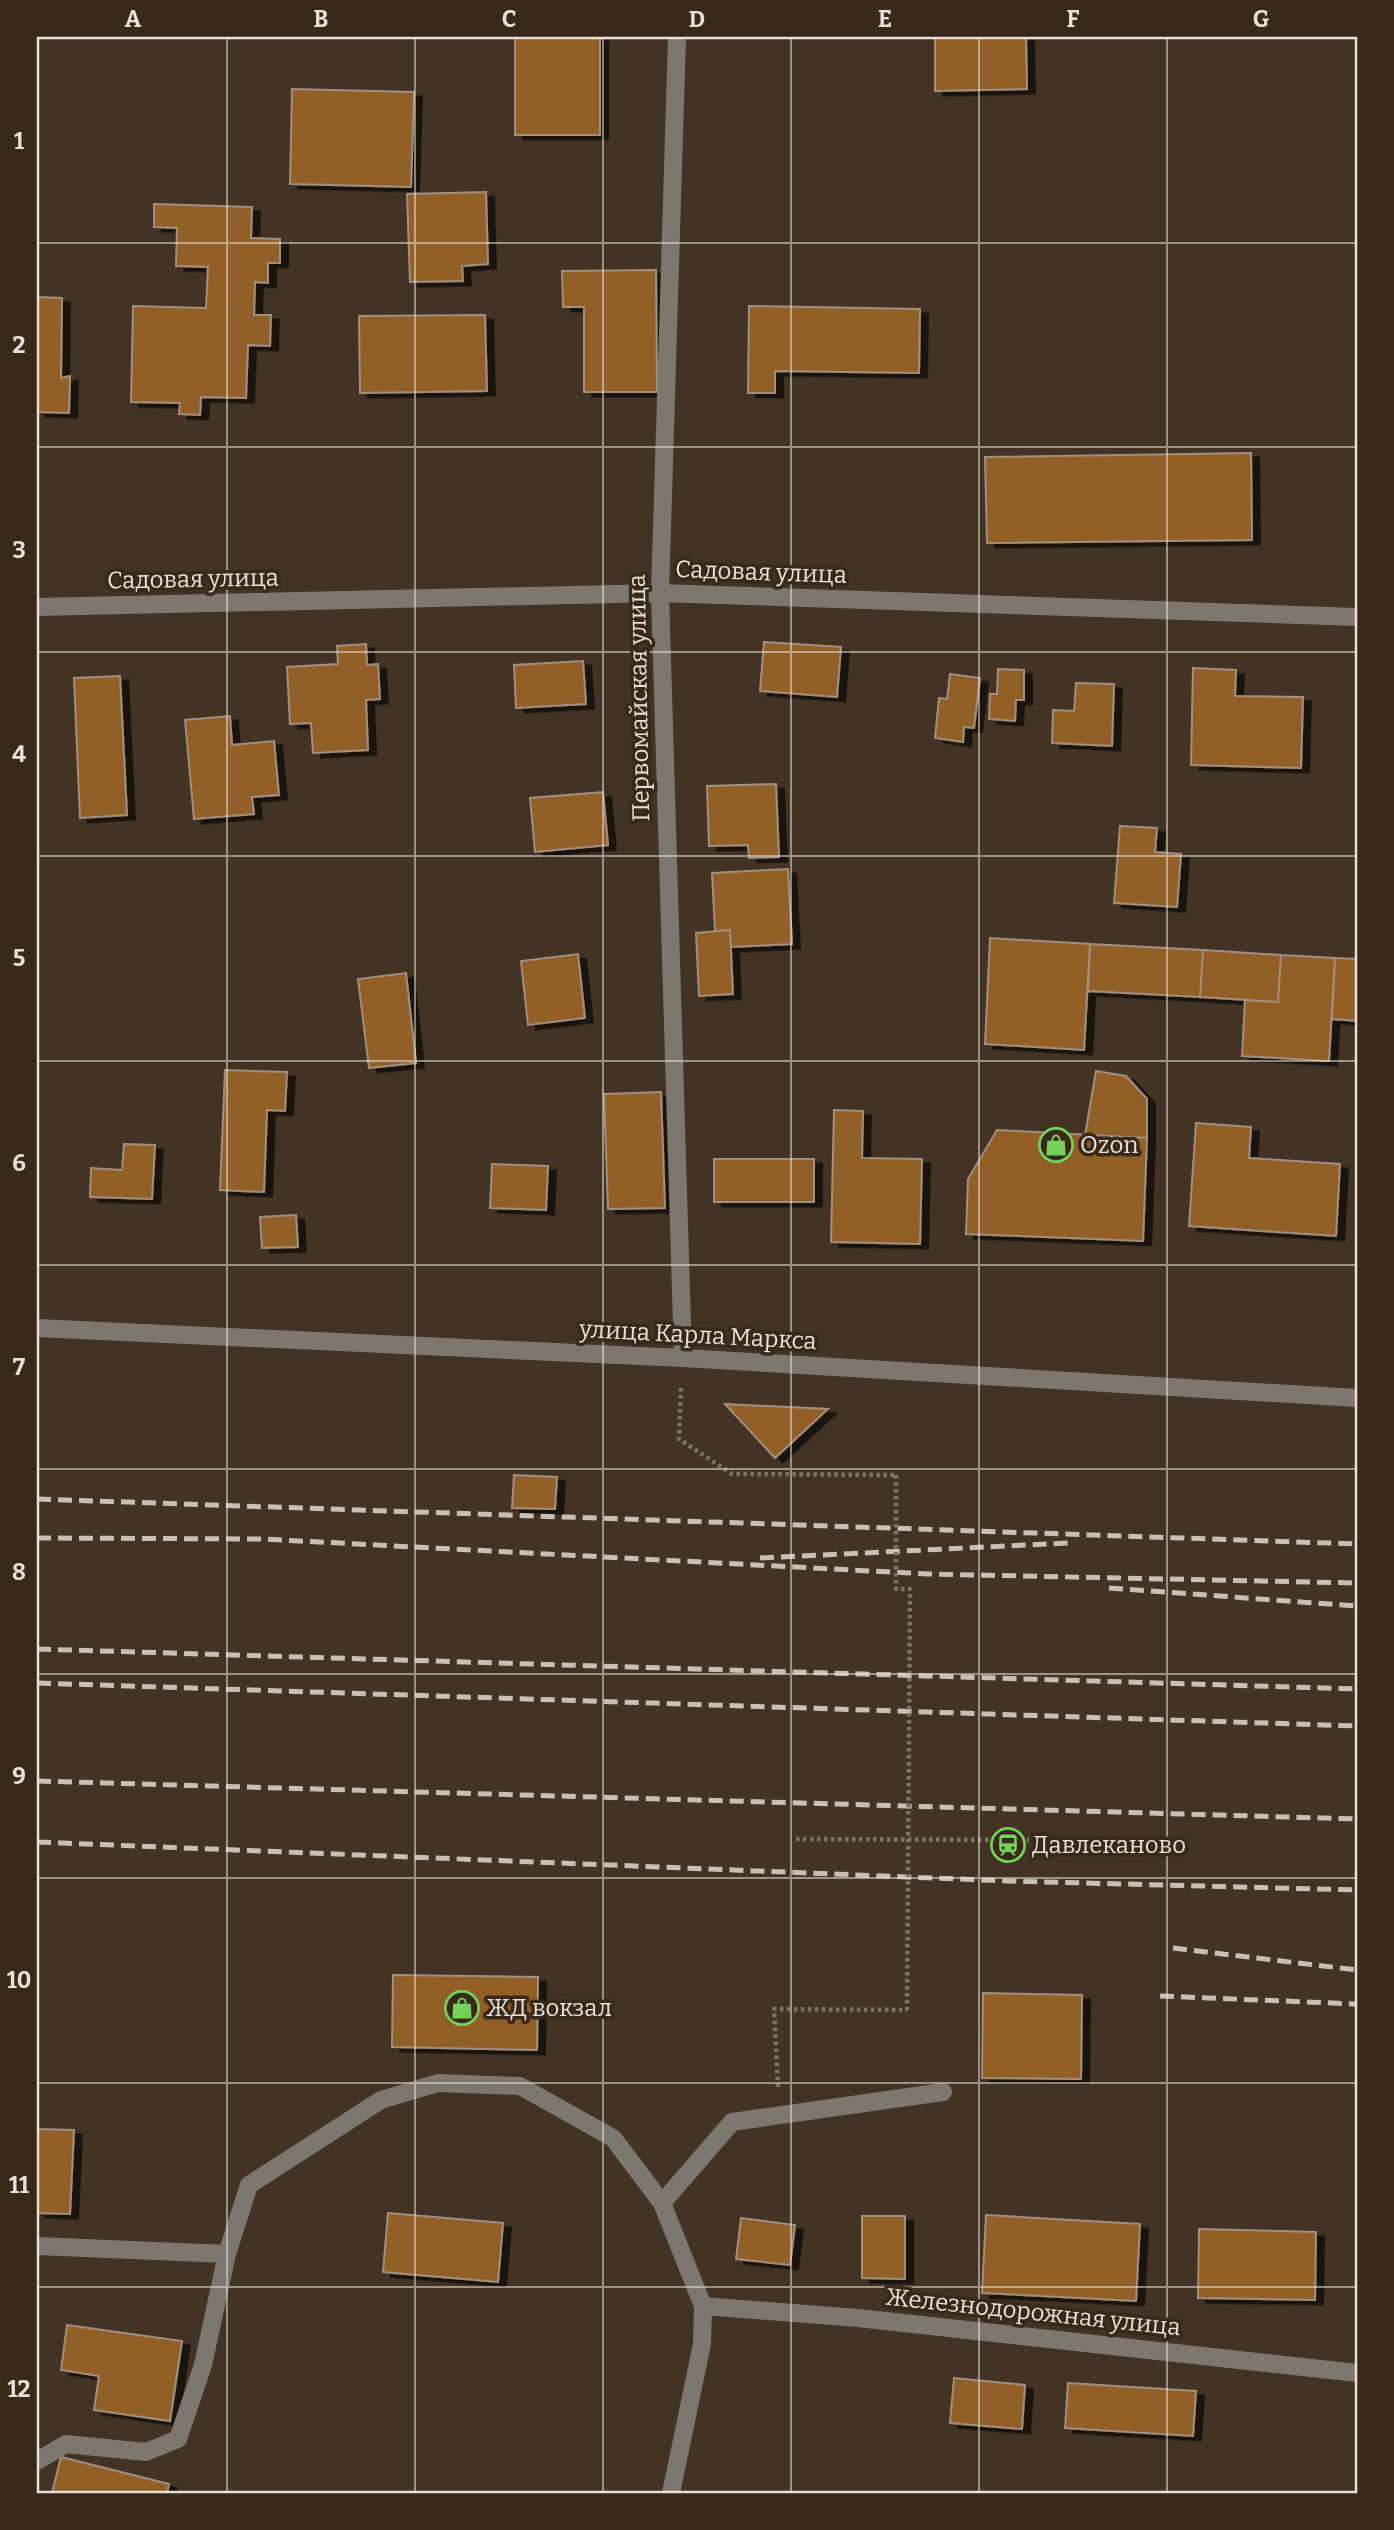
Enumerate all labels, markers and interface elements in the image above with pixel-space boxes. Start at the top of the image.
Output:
text: A [125,5,142,33]
text: B [314,5,328,33]
text: C [502,5,516,33]
text: D [689,5,705,33]
text: E [878,5,892,33]
text: F [1067,5,1080,33]
text: G [1253,5,1270,33]
text: 1 [14,127,24,155]
text: 2 [13,331,26,359]
text: 3 [12,536,26,564]
street label: Садовая улица [675,555,847,589]
street label: Садовая улица [107,564,279,594]
street label: Первомайская улица [623,574,655,822]
text: 4 [12,740,26,768]
text: 5 [13,944,25,972]
shop icon: Ozon [1037,1126,1075,1164]
place label: Ozon [1080,1131,1138,1159]
text: 6 [12,1149,26,1177]
street label: улица Карла Маркса [578,1315,817,1355]
text: 7 [13,1353,26,1381]
text: 8 [12,1558,26,1586]
text: 9 [12,1762,26,1790]
station icon: Давлеканово [989,1826,1027,1864]
place label: Давлеканово [1032,1831,1186,1859]
text: 10 [7,1966,31,1994]
shop icon: ЖД вокзал [443,1989,481,2027]
place label: ЖД вокзал [486,1994,612,2022]
text: 11 [9,2171,29,2199]
street label: Железнодорожная улица [884,2283,1182,2341]
text: 12 [8,2375,30,2403]

